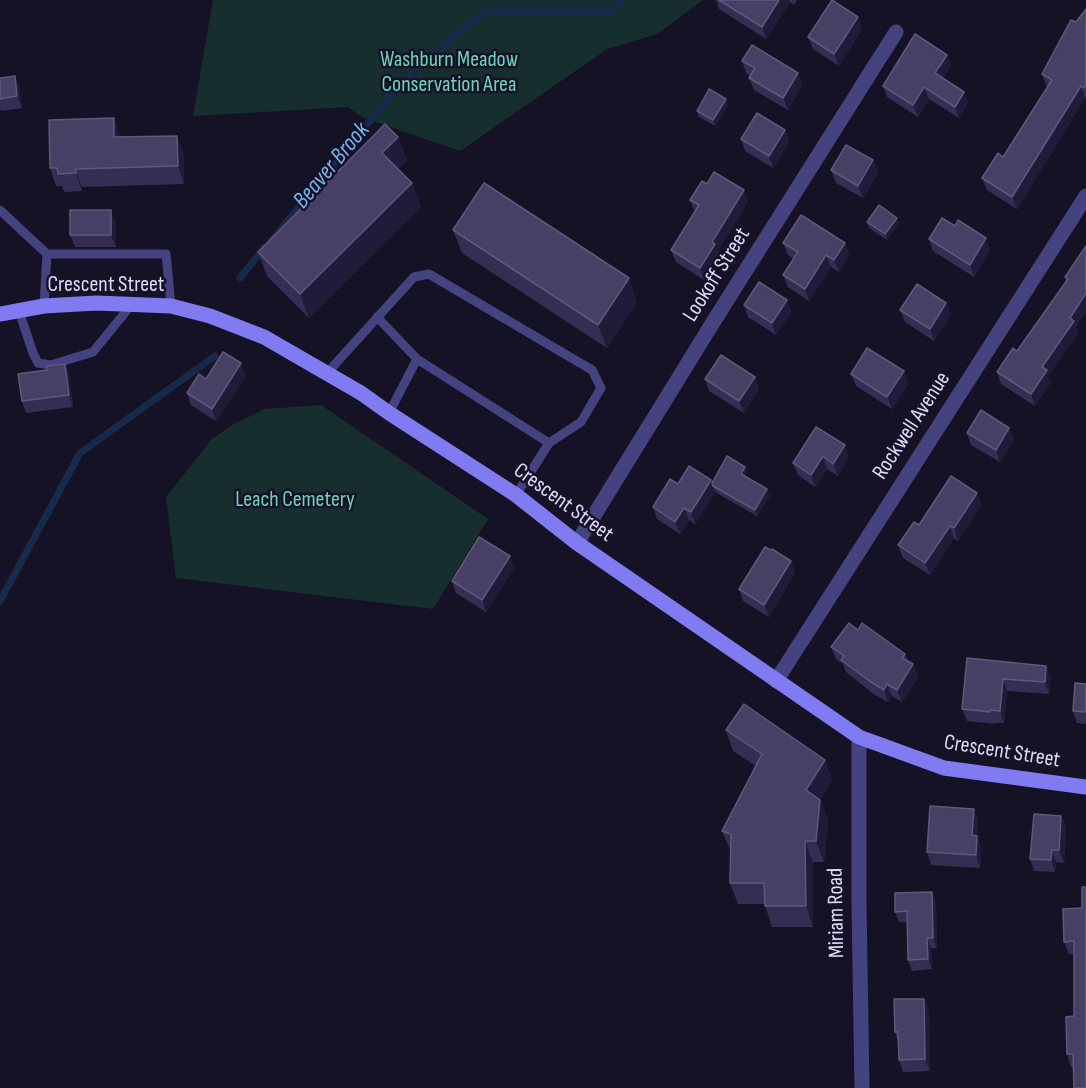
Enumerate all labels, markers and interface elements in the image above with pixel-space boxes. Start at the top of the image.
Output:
park label: Washburn Meadow Conservation Area [380,47,518,98]
water label: Beaver Brook [288,117,376,215]
street label: Lookoff Street [678,223,756,327]
street label: Crescent Street [47,272,165,298]
street label: Rockwell Avenue [867,367,957,485]
street label: Crescent Street [508,458,618,548]
park label: Leach Cemetery [235,487,355,513]
street label: Crescent Street [942,730,1062,774]
street label: Miriam Road [823,868,851,958]

